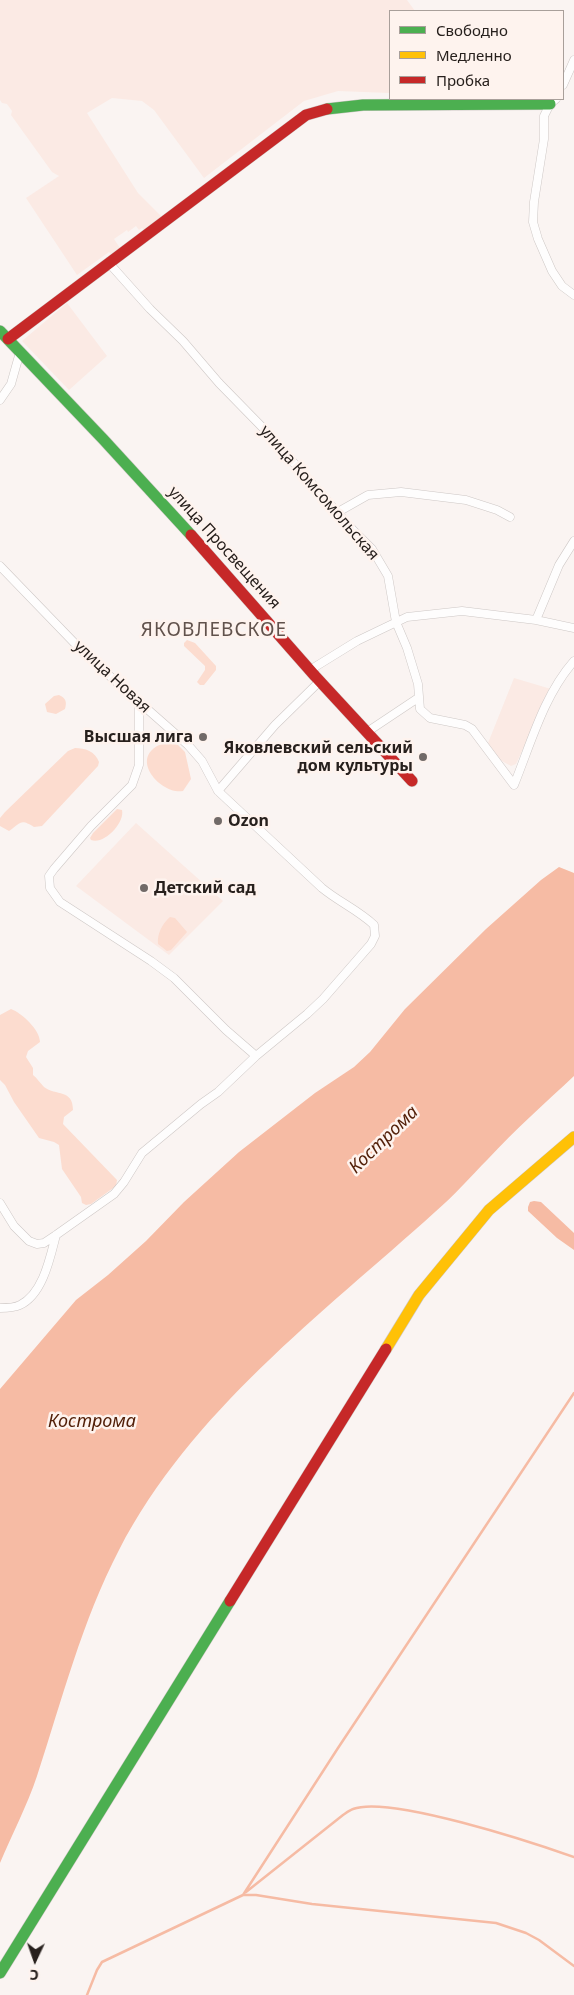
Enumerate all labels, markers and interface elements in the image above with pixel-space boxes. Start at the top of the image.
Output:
legend [389,10,564,100]
text: Свободно [436,20,508,40]
text: Медленно [436,45,512,65]
text: Пробка [436,70,490,90]
street label: улица Комсомольская [255,422,383,564]
street label: улица Просвещения [164,483,284,613]
district label: ЯКОВЛЕВСКОЕ [139,620,289,642]
street label: улица Новая [70,637,154,717]
place label: Высшая лига [84,727,193,747]
marker: Высшая лига [197,731,209,743]
place label: Яковлевский сельский дом культуры [223,738,413,776]
marker: Яковлевский сельский дом культуры [417,751,429,763]
place label: Ozon [228,811,269,831]
marker: Ozon [212,815,224,827]
place label: Детский сад [154,878,256,898]
marker: Детский сад [138,882,150,894]
water label: Кострома [345,1102,423,1178]
water label: Кострома [48,1411,136,1433]
north arrow [10,1935,60,1985]
text: С [29,1966,39,1985]

